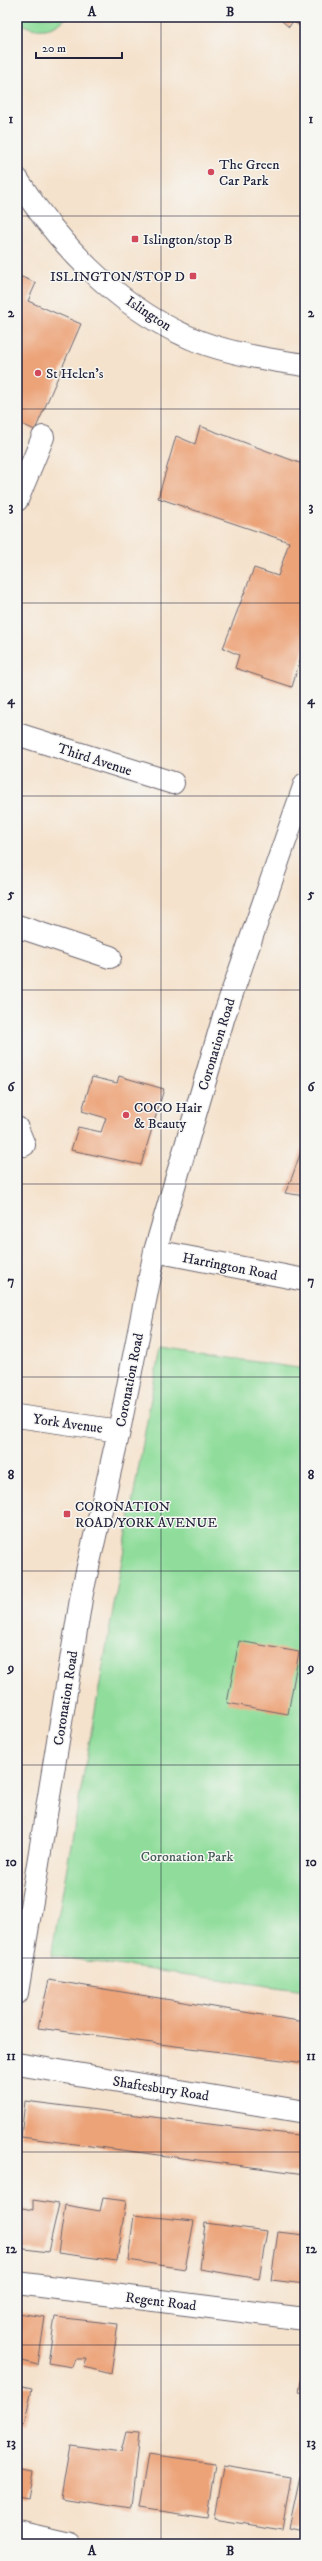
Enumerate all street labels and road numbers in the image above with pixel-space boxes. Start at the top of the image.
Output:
street label: Islington [122,292,175,336]
street label: Third Avenue [55,739,134,780]
street label: Coronation Road [194,996,240,1093]
street label: Harrington Road [181,1249,279,1285]
street label: Coronation Road [112,1332,148,1429]
street label: York Avenue [32,1410,104,1438]
street label: Coronation Road [50,1650,82,1747]
street label: Shaftesbury Road [111,2072,210,2105]
street label: Regent Road [124,2289,197,2315]

